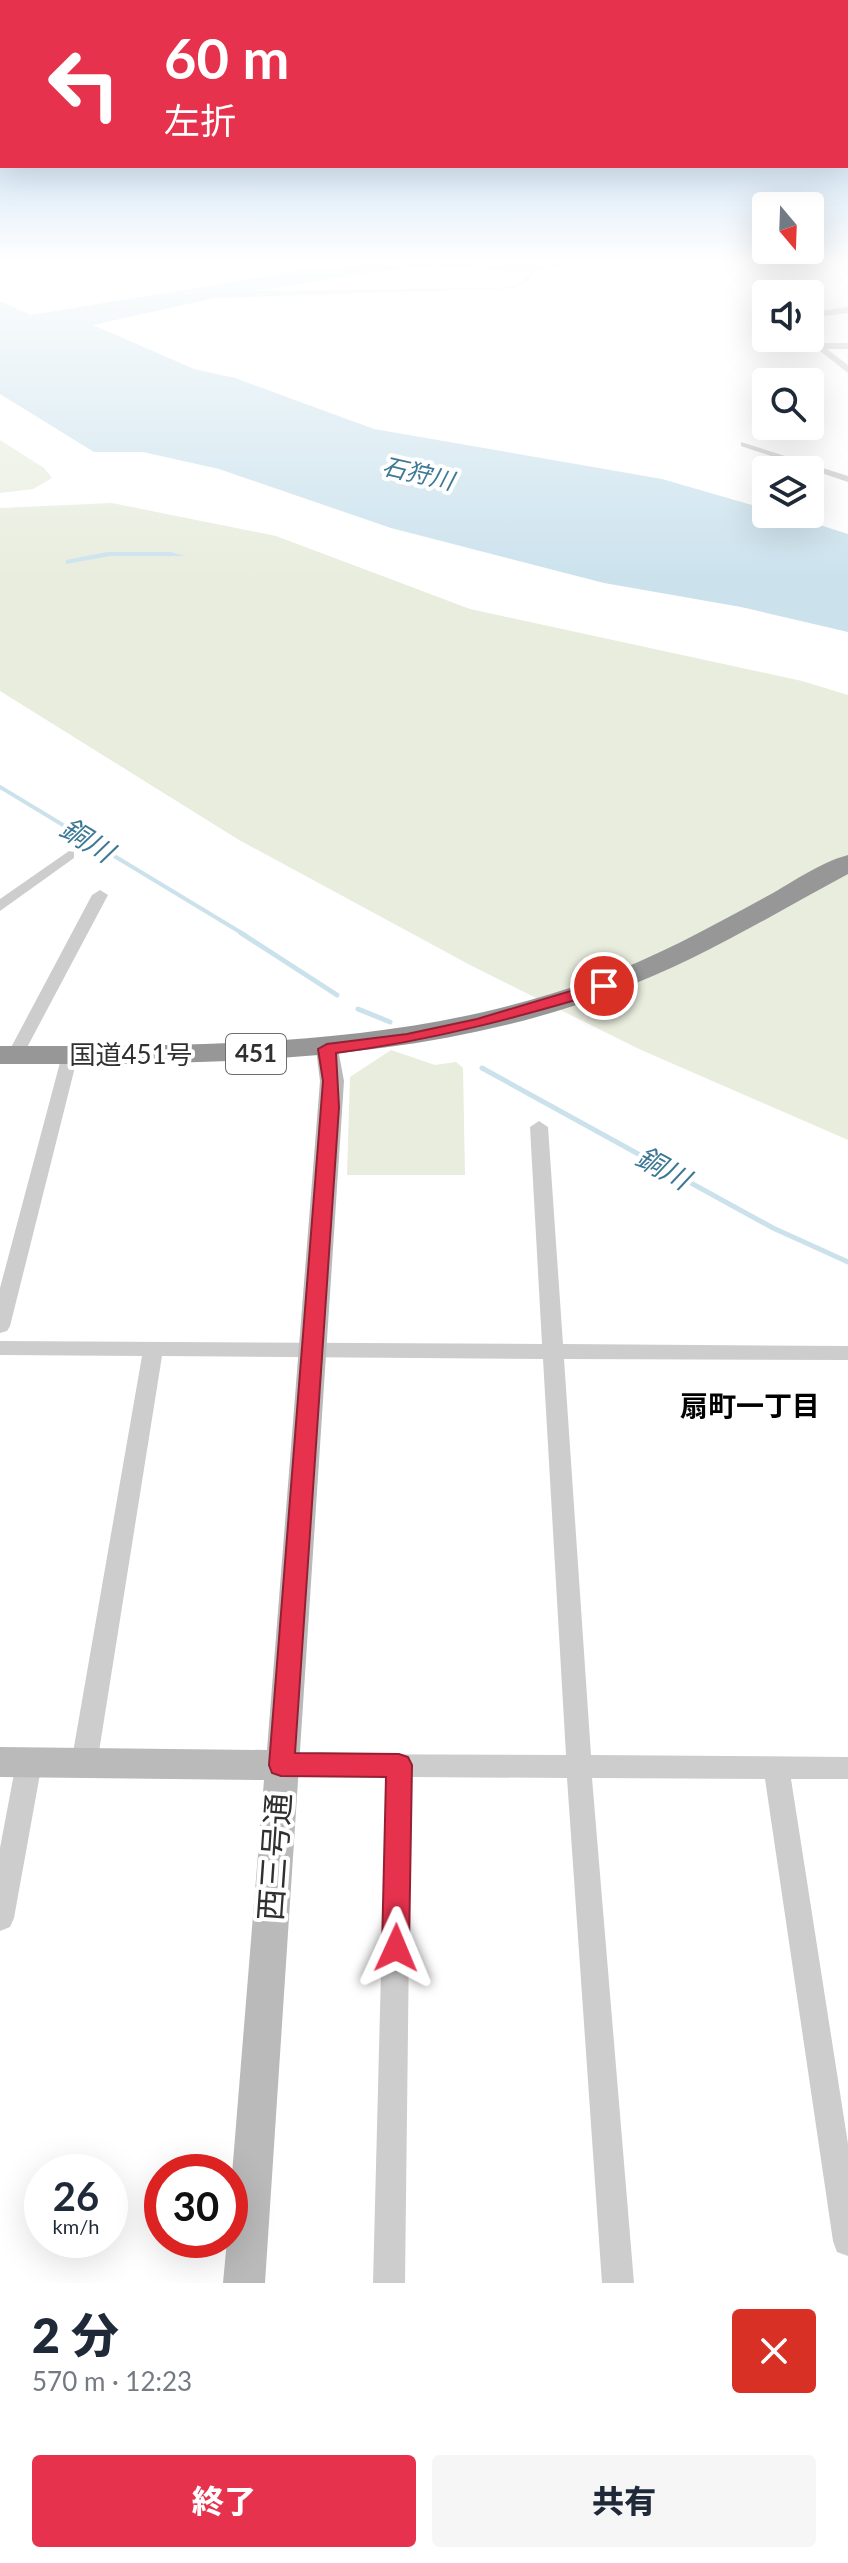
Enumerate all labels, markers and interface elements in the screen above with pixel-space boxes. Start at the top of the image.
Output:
text: 60 m [164,24,289,91]
icon: left [32,32,136,136]
text: 左折 [164,98,236,142]
north arrow [752,192,824,264]
map controls [752,192,824,528]
button: sound [752,280,824,352]
button: search [752,368,824,440]
water label: 石狩川 [380,450,460,495]
button: layers [752,456,824,528]
water label: 銅川 [55,810,123,870]
pin [570,952,638,1020]
icon: arrive [582,964,626,1008]
road number: 451 [226,1034,286,1074]
street label: 国道451号 [69,1038,193,1070]
water label: 銅川 [631,1139,699,1197]
district label: 扇町一丁目 [680,1388,820,1422]
street label: 西三号通 [250,1792,297,1922]
position arrow [354,1906,438,1990]
speed limit sign: 30 [144,2154,248,2258]
text: 26 [53,2172,99,2220]
text: km/h [53,2214,99,2238]
text: 2 分 [32,2306,119,2363]
button: close [732,2309,816,2393]
text: 570 m · 12:23 [32,2365,192,2397]
button: 終了 [32,2455,416,2547]
button: 共有 [432,2455,816,2547]

